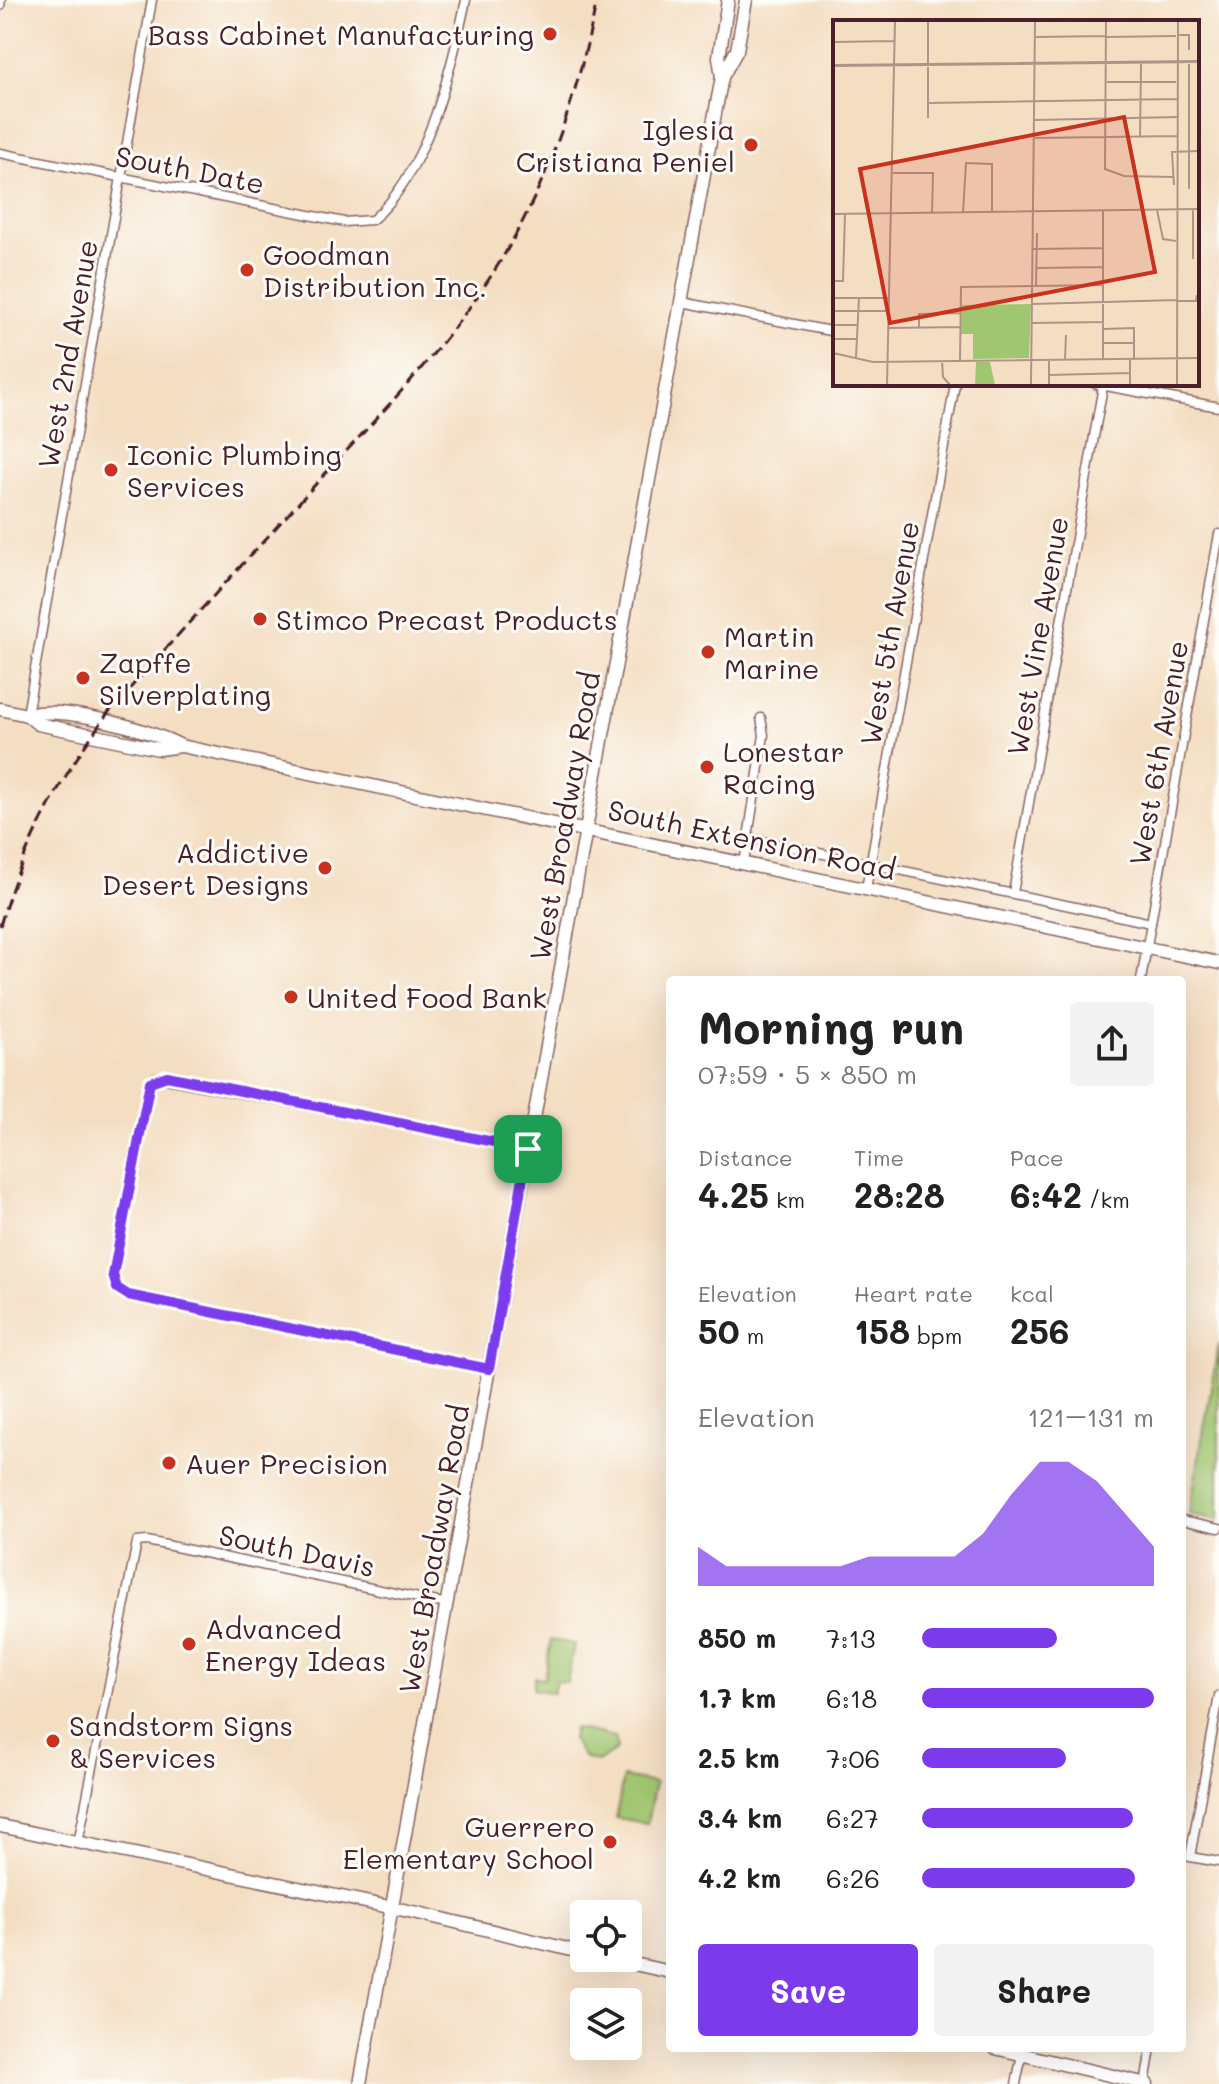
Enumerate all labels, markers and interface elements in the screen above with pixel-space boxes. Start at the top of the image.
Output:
place label: Bass Cabinet Manufacturing [148,16,534,52]
inset map [833,20,1199,386]
marker: Bass Cabinet Manufacturing [541,25,559,43]
place label: Iglesia Cristiana Peniel [516,111,735,179]
marker: Iglesia Cristiana Peniel [742,136,760,154]
street label: South Date [112,137,268,201]
place label: Goodman Distribution Inc. [263,236,487,304]
street label: West 2nd Avenue [29,237,105,471]
marker: Goodman Distribution Inc. [238,261,256,279]
place label: Iconic Plumbing Services [127,436,342,504]
marker: Iconic Plumbing Services [102,461,120,479]
street label: West Vine Avenue [998,514,1076,758]
street label: West 5th Avenue [852,518,926,748]
place label: Stimco Precast Products [276,601,618,637]
marker: Stimco Precast Products [251,610,269,628]
place label: Martin Marine [724,618,819,686]
street label: West 6th Avenue [1121,638,1195,868]
marker: Martin Marine [699,643,717,661]
place label: Zapffe Silverplating [99,644,271,712]
marker: Zapffe Silverplating [74,669,92,687]
street label: West Broadway Road [521,669,607,963]
place label: Lonestar Racing [723,733,845,801]
marker: Lonestar Racing [698,758,716,776]
street label: South Extension Road [605,791,899,887]
place label: Addictive Desert Designs [102,834,309,902]
marker: Addictive Desert Designs [316,859,334,877]
place label: United Food Bank [307,979,547,1015]
marker: United Food Bank [282,988,300,1006]
text: Morning run [698,998,964,1055]
button: share [1070,1002,1154,1086]
text: 07:59 · 5 × 850 m [698,1057,917,1091]
pin [494,1115,562,1183]
icon: arrive [506,1127,550,1171]
text: Distance [698,1143,793,1172]
text: Time [854,1143,904,1172]
text: Pace [1010,1143,1064,1172]
text: 4.25 [698,1172,769,1217]
text: 28:28 [854,1172,945,1217]
text: 6:42 [1010,1172,1082,1217]
text: km [769,1185,805,1214]
text: /km [1082,1185,1130,1214]
text: Elevation [698,1279,797,1308]
text: Heart rate [854,1279,973,1308]
text: kcal [1010,1279,1054,1308]
text: 50 [698,1308,740,1353]
text: 158 [854,1308,910,1353]
text: 256 [1010,1308,1069,1353]
text: m [740,1321,764,1350]
text: bpm [910,1321,962,1350]
text: Elevation [698,1400,815,1434]
text: 121–131 m [1027,1400,1154,1434]
street label: West Broadway Road [390,1402,476,1696]
place label: Auer Precision [185,1445,388,1481]
marker: Auer Precision [160,1454,178,1472]
street label: South Davis [216,1516,378,1584]
place label: Advanced Energy Ideas [205,1610,386,1678]
text: 850 m [698,1621,776,1655]
text: 7:13 [826,1621,875,1655]
marker: Advanced Energy Ideas [180,1635,198,1653]
text: 1.7 km [698,1681,776,1715]
text: 6:18 [826,1681,877,1715]
place label: Sandstorm Signs & Services [69,1707,293,1775]
marker: Sandstorm Signs & Services [44,1732,62,1750]
text: 2.5 km [698,1741,780,1775]
text: 7:06 [826,1741,880,1775]
text: 3.4 km [698,1801,782,1835]
text: 6:27 [826,1801,879,1835]
place label: Guerrero Elementary School [343,1808,594,1876]
marker: Guerrero Elementary School [601,1833,619,1851]
text: 4.2 km [698,1861,781,1895]
text: 6:26 [826,1861,880,1895]
map controls [570,1900,642,2060]
button: locate [570,1900,642,1972]
button: Save [698,1944,918,2036]
button: Share [934,1944,1154,2036]
button: layers [570,1988,642,2060]

